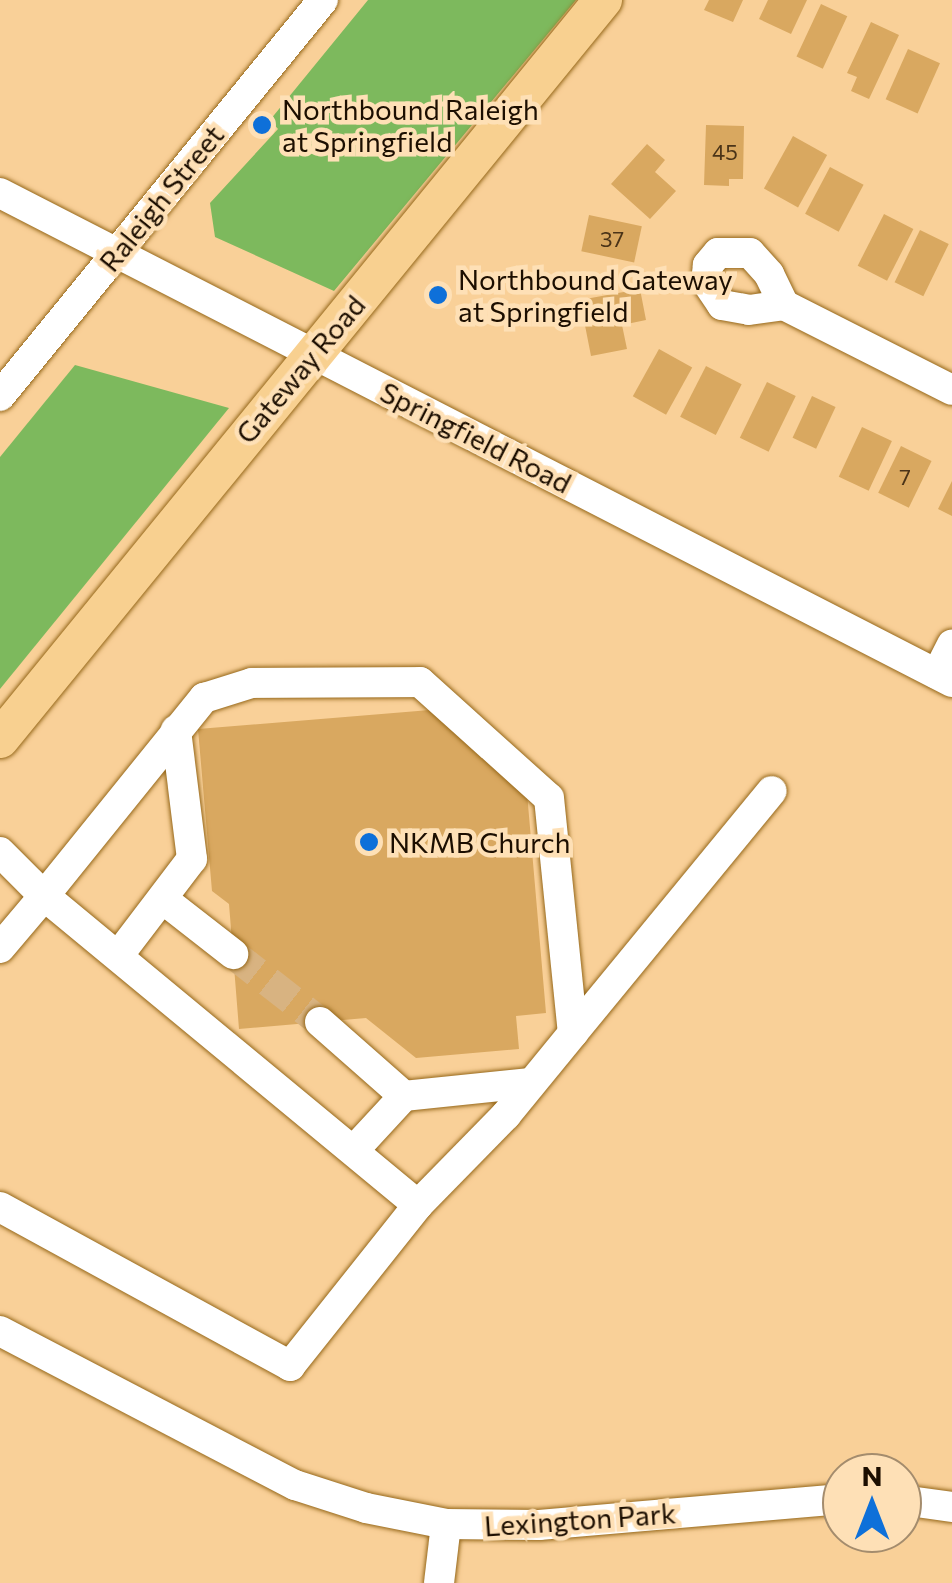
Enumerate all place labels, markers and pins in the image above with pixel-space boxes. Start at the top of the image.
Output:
place label: Northbound Raleigh at Springfield [282,92,539,158]
marker: Northbound Raleigh at Springfield [251,114,273,136]
place label: Northbound Gateway at Springfield [458,262,733,328]
marker: Northbound Gateway at Springfield [427,284,449,306]
place label: NKMB Church [389,825,571,859]
marker: NKMB Church [358,831,380,853]

